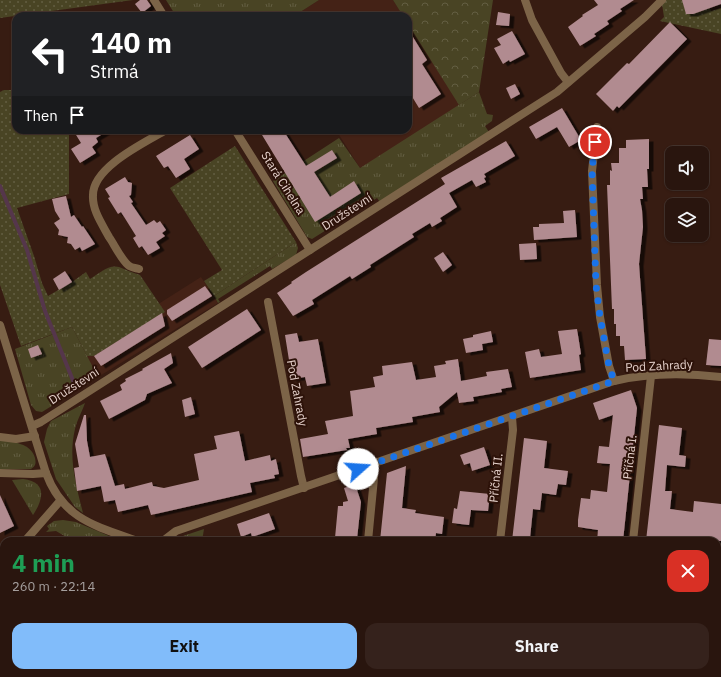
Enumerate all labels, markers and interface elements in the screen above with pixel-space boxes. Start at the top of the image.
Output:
text: 140 m [90,24,172,61]
icon: left [24,28,76,80]
text: Strmá [90,60,139,83]
icon: arrive [66,104,88,126]
text: Then [24,106,58,125]
pin [578,125,612,159]
icon: arrive [584,131,606,153]
map controls [665,146,709,242]
button: sound [665,146,709,190]
street label: Stará Cihelna [258,148,309,218]
street label: Družstevní [319,190,375,233]
button: layers [665,198,709,242]
street label: Pod Zahrady [625,356,693,375]
street label: Pod Zahrady [284,358,311,427]
street label: Družstevní [46,364,102,407]
street label: Příčná I. [619,434,640,480]
position arrow [337,448,379,490]
street label: Příčná II. [485,453,506,503]
text: 4 min [12,547,75,579]
button: close [667,550,709,592]
text: 260 m · 22:14 [12,578,95,595]
button: Exit [12,623,357,669]
button: Share [365,623,709,669]

